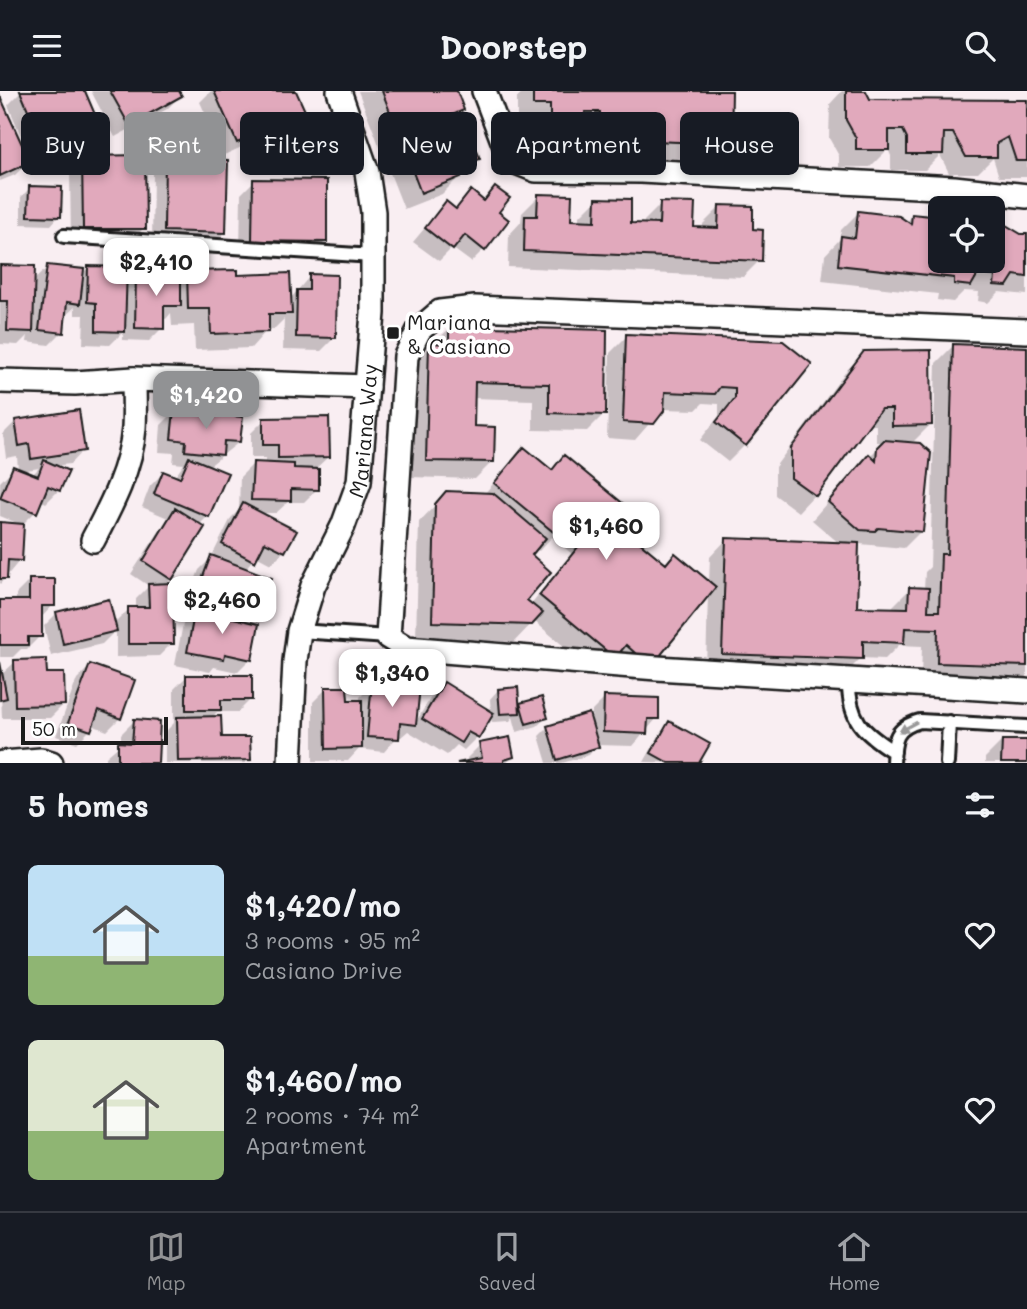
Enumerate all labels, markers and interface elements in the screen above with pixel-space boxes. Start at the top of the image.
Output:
text: Doorstep [439,25,588,67]
icon: menu [28,27,66,65]
icon: search [961,27,999,65]
chip: Buy [21,112,110,175]
chip: Rent [124,112,226,175]
chip: Filters [240,112,364,175]
chip: New [378,112,477,175]
chip: Apartment [491,112,666,175]
chip: House [680,112,799,175]
map controls [928,196,1005,273]
button: locate [928,196,1005,273]
pin: $2,410 [99,239,213,298]
text: $2,410 [119,246,193,276]
place label: Mariana & Casiano [407,308,511,359]
marker: Mariana & Casiano [385,325,401,341]
street label: Mariana Way [341,363,382,501]
pin: $1,420 [149,371,263,431]
text: $1,420 [169,379,243,409]
pin: $1,460 [549,503,663,562]
text: $1,460 [569,510,643,540]
pin: $2,460 [165,577,279,636]
text: $2,460 [183,584,261,614]
pin: $1,340 [335,649,449,709]
text: $1,340 [355,657,429,687]
scale bar [21,714,168,746]
text: 50 m [32,716,76,741]
one-way arrow [899,721,918,733]
text: 5 homes [28,785,149,825]
icon: filters [961,786,999,824]
text: $1,420/mo [245,885,401,925]
icon: home [84,893,168,977]
icon: heart [961,916,999,954]
text: 3 rooms · 95 m² [245,925,420,955]
text: Casiano Drive [245,955,403,985]
text: $1,460/mo [245,1060,402,1100]
icon: home [84,1068,168,1152]
icon: heart [961,1091,999,1129]
text: 2 rooms · 74 m² [245,1100,419,1130]
text: Apartment [245,1130,367,1160]
tab: Map [147,1228,185,1295]
tab: Saved [479,1228,535,1295]
tab: Home [829,1228,880,1295]

